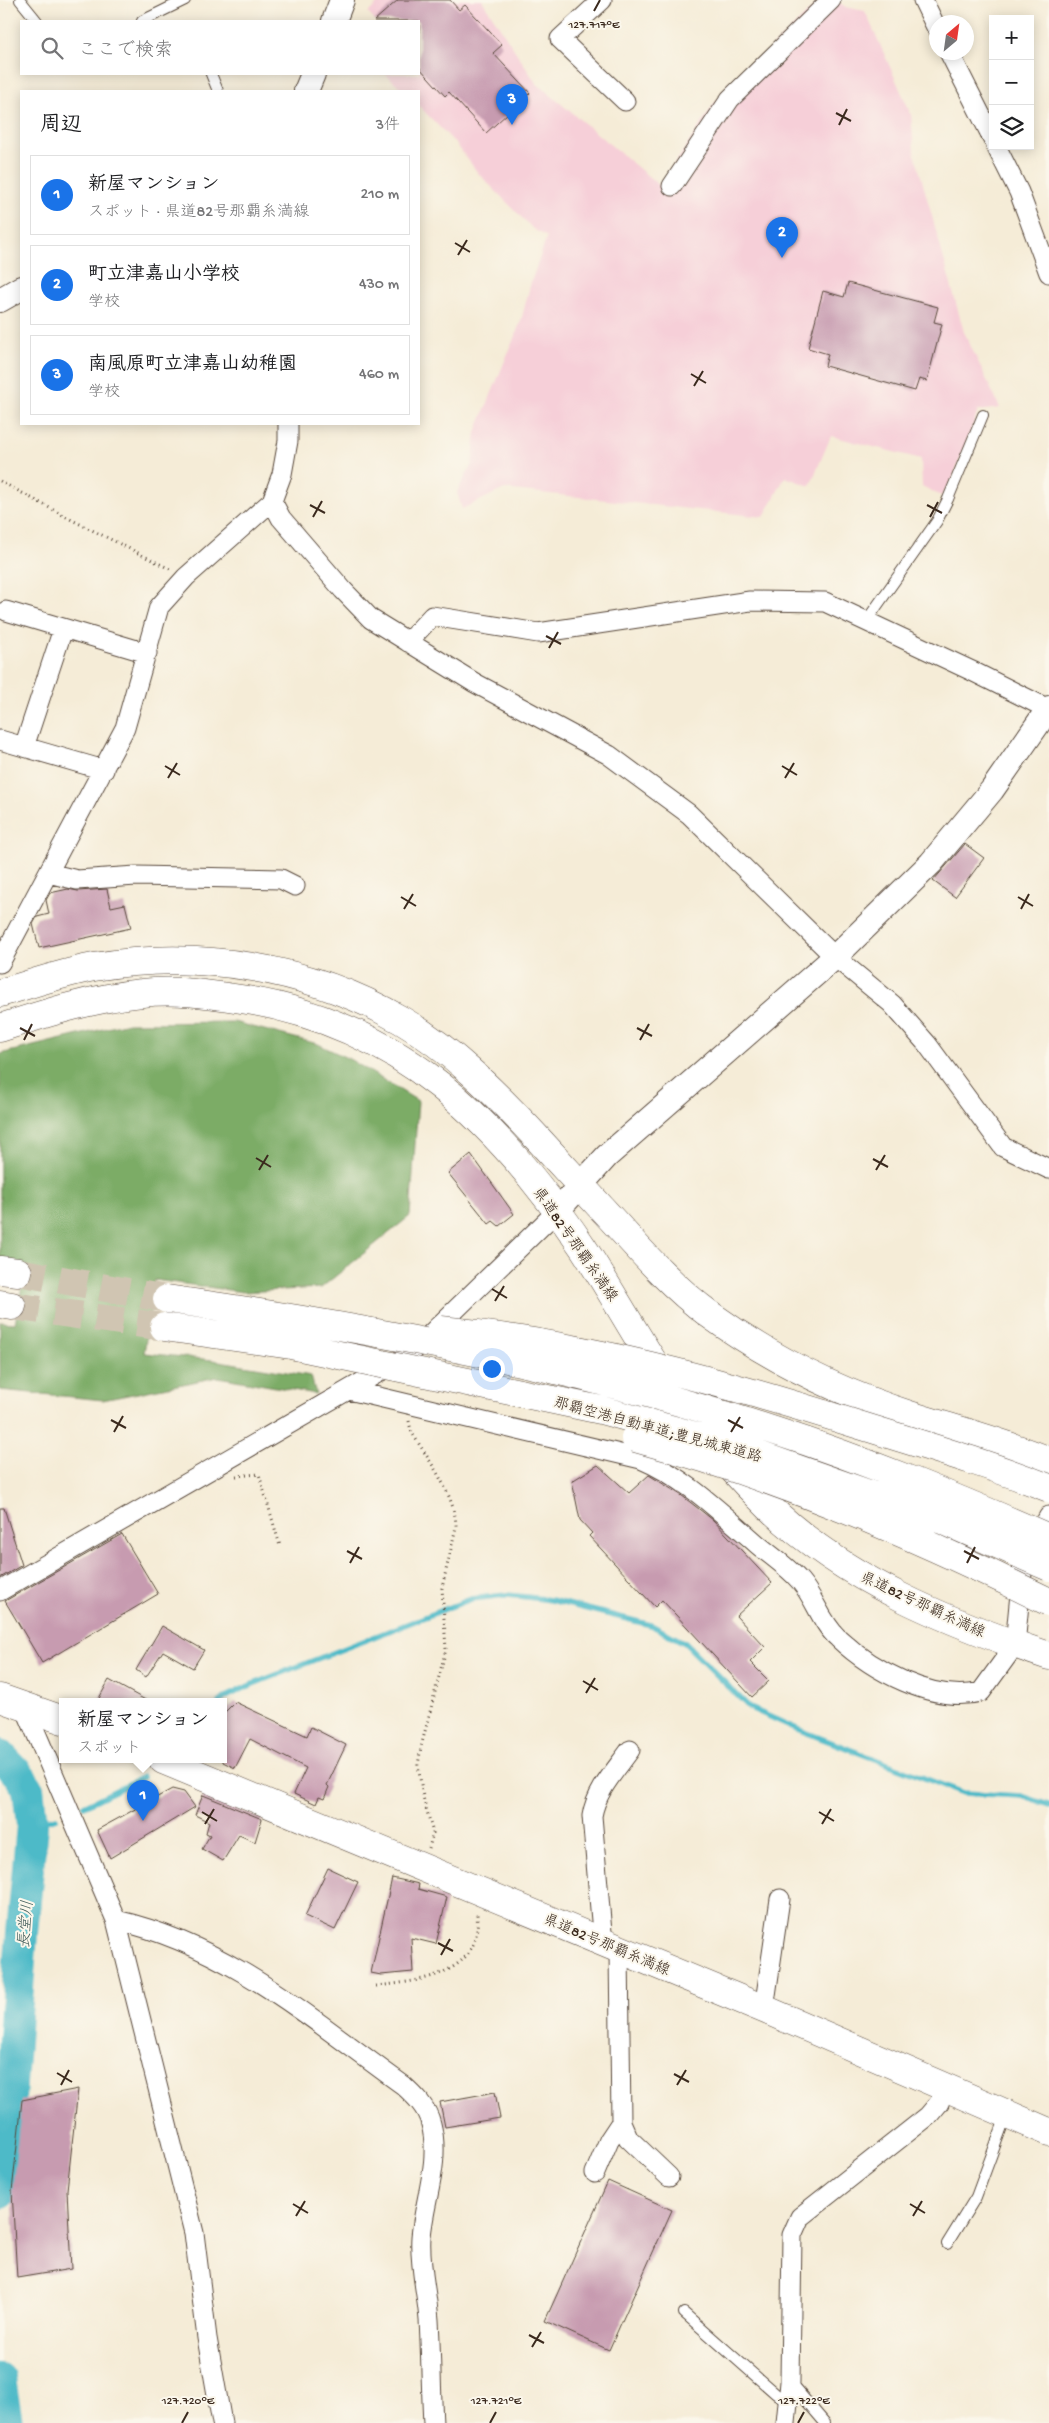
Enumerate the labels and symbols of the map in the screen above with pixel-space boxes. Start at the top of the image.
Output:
north arrow [929,15,974,60]
text: 127.717°E [568,19,620,33]
pin: 3 [496,84,528,125]
pin: 2 [766,217,798,258]
street label: 県道82号那覇糸満線 [528,1184,621,1306]
your location [479,1356,505,1382]
street label: 那覇空港自動車道;豊見城東道路 [551,1393,764,1467]
street label: 県道82号那覇糸満線 [857,1568,988,1643]
pin: 1 [127,1780,159,1821]
water label: 長堂川 [15,1899,39,1949]
street label: 県道82号那覇糸満線 [540,1910,673,1981]
text: 127.720°E [161,2395,215,2409]
text: 127.721°E [470,2395,522,2409]
text: 127.722°E [777,2395,830,2409]

